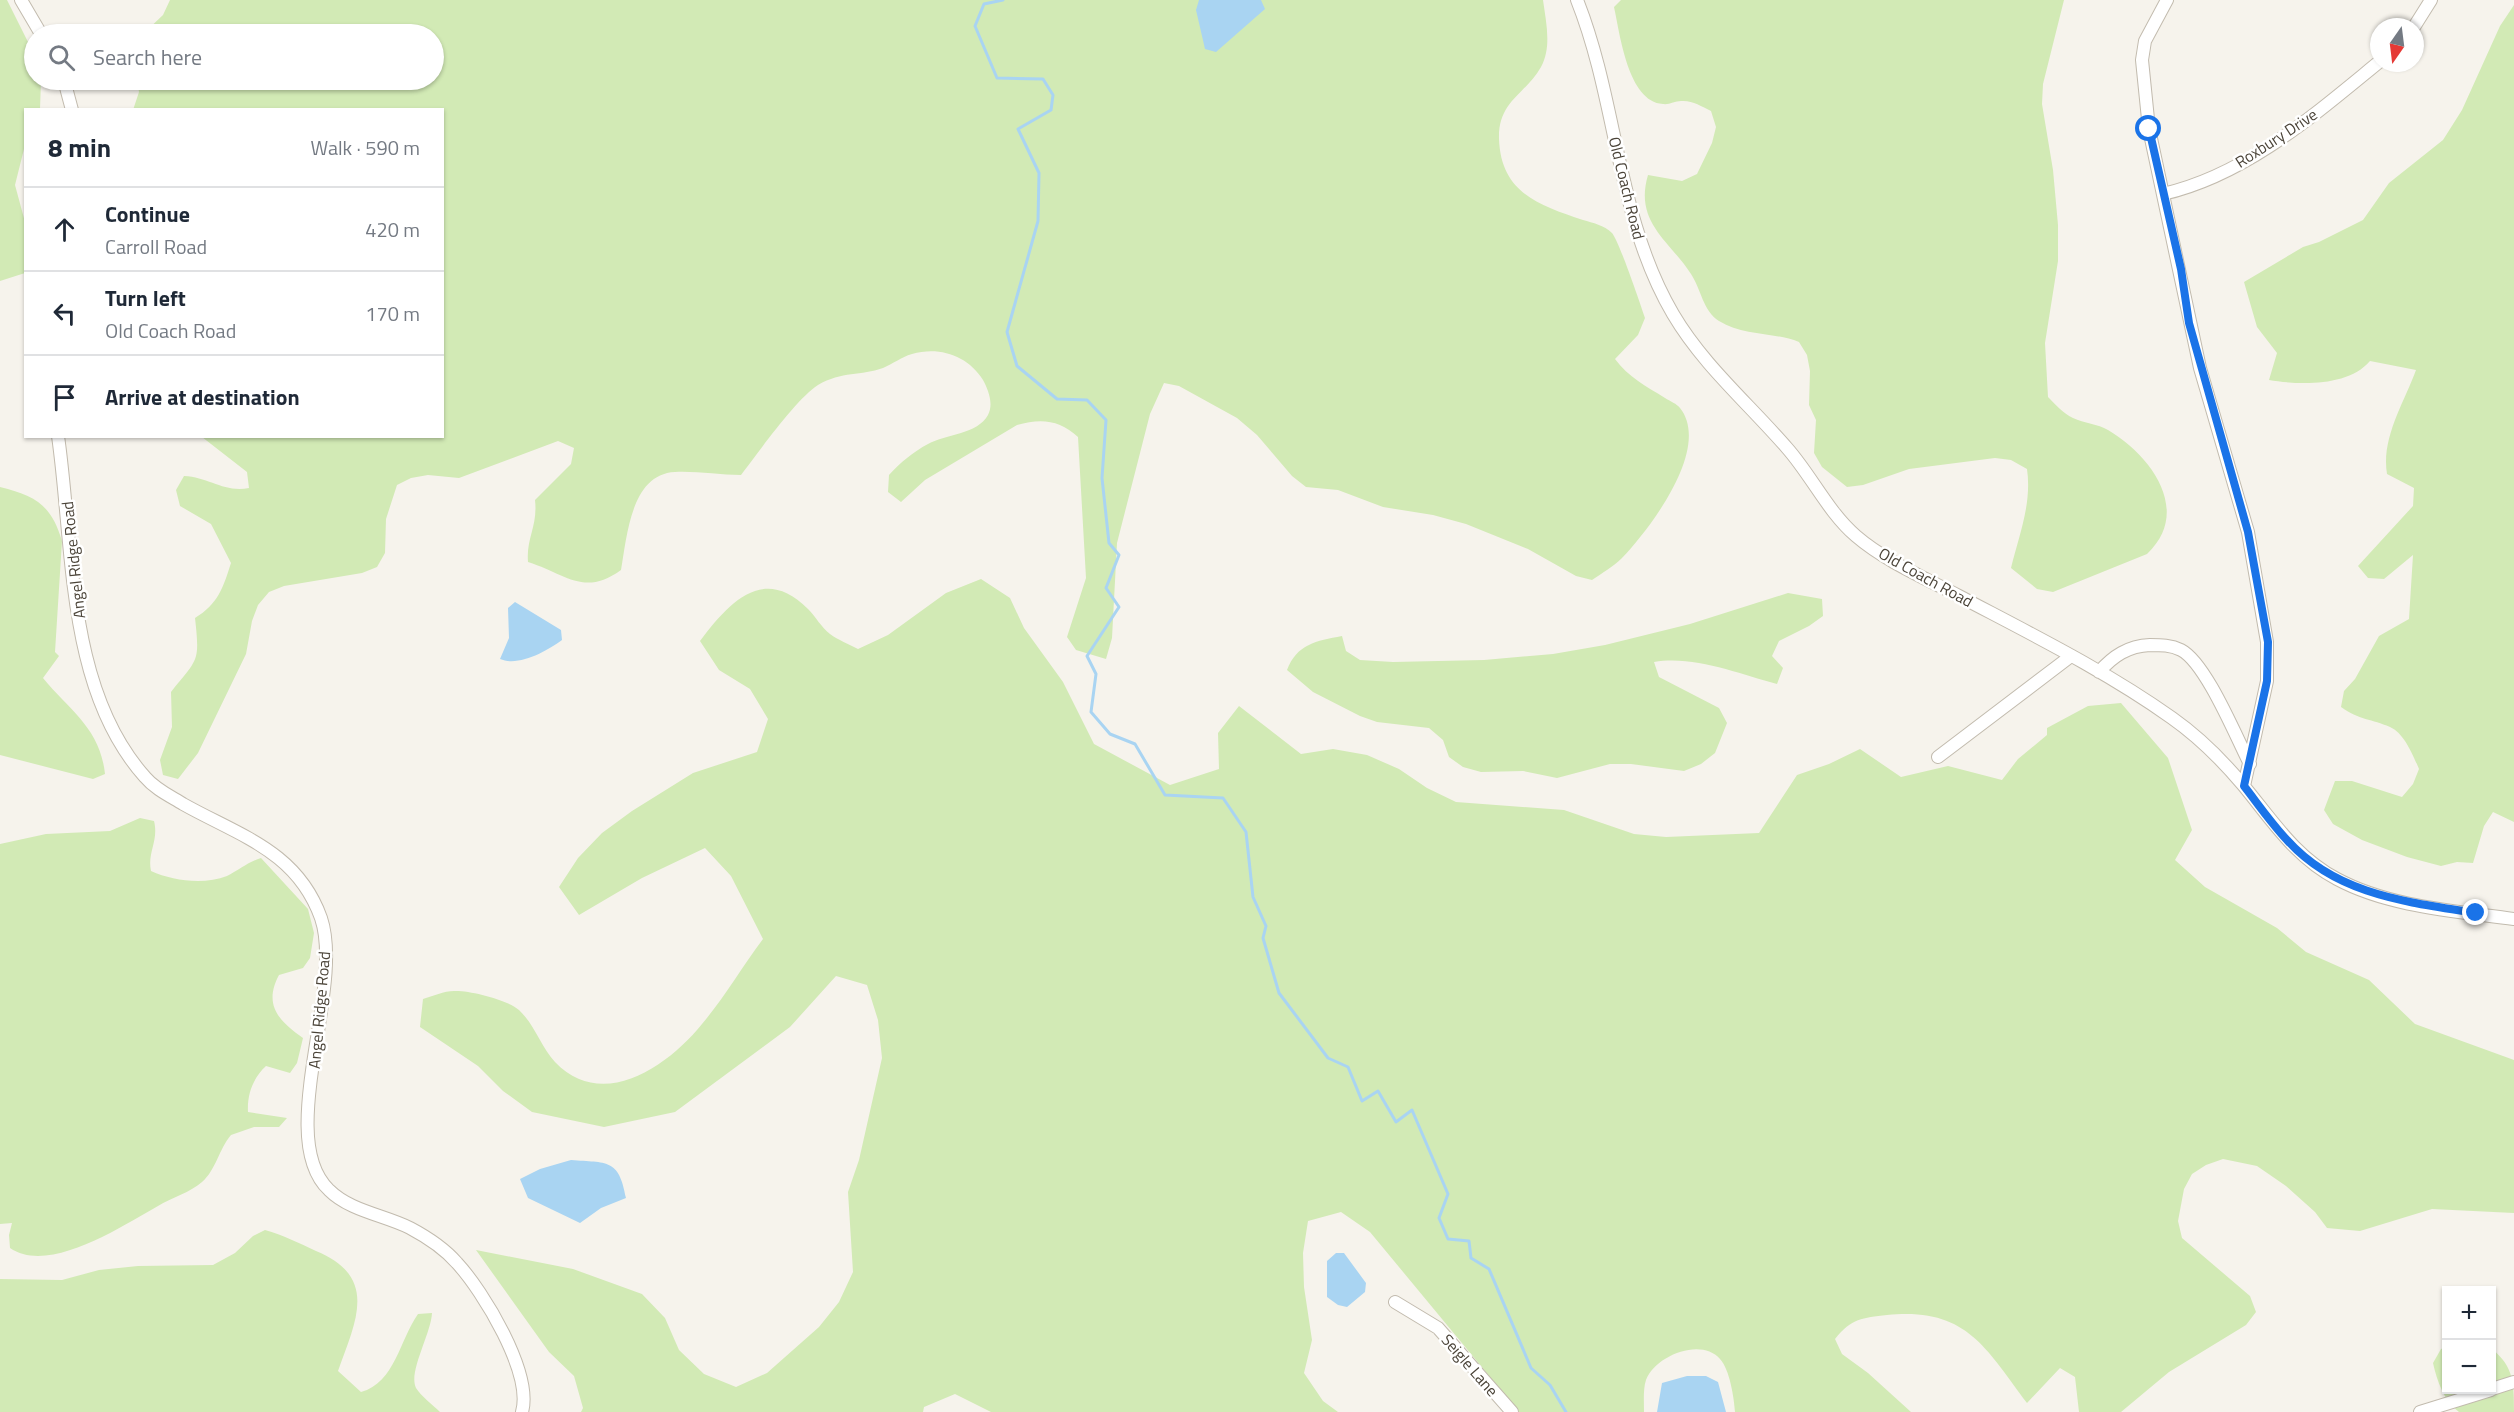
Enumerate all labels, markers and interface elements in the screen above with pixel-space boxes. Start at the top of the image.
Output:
north arrow [2370,18,2424,72]
search box [24,24,444,90]
text: Search here [93,40,202,74]
icon: search [45,41,78,74]
street label: Roxbury Drive [2230,102,2322,174]
route start [2135,115,2161,141]
text: 8 min [48,128,111,167]
text: Walk · 590 m [311,132,420,163]
street label: Old Coach Road [1603,134,1651,242]
text: Continue [105,197,190,231]
icon: ahead [48,213,81,246]
text: 420 m [365,214,420,245]
text: Carroll Road [105,231,207,262]
text: Turn left [105,281,186,315]
icon: left [48,297,81,330]
text: 170 m [365,298,420,329]
text: Old Coach Road [105,315,236,346]
text: Arrive at destination [105,380,300,414]
icon: arrive [48,381,81,414]
street label: Angel Ridge Road [55,500,91,620]
street label: Old Coach Road [1874,541,1978,613]
route end [2462,899,2488,925]
street label: Angel Ridge Road [302,950,336,1070]
map controls [2442,1286,2496,1394]
button: + [2442,1286,2496,1340]
street label: Seigle Lane [1436,1328,1504,1402]
button: − [2442,1340,2496,1394]

